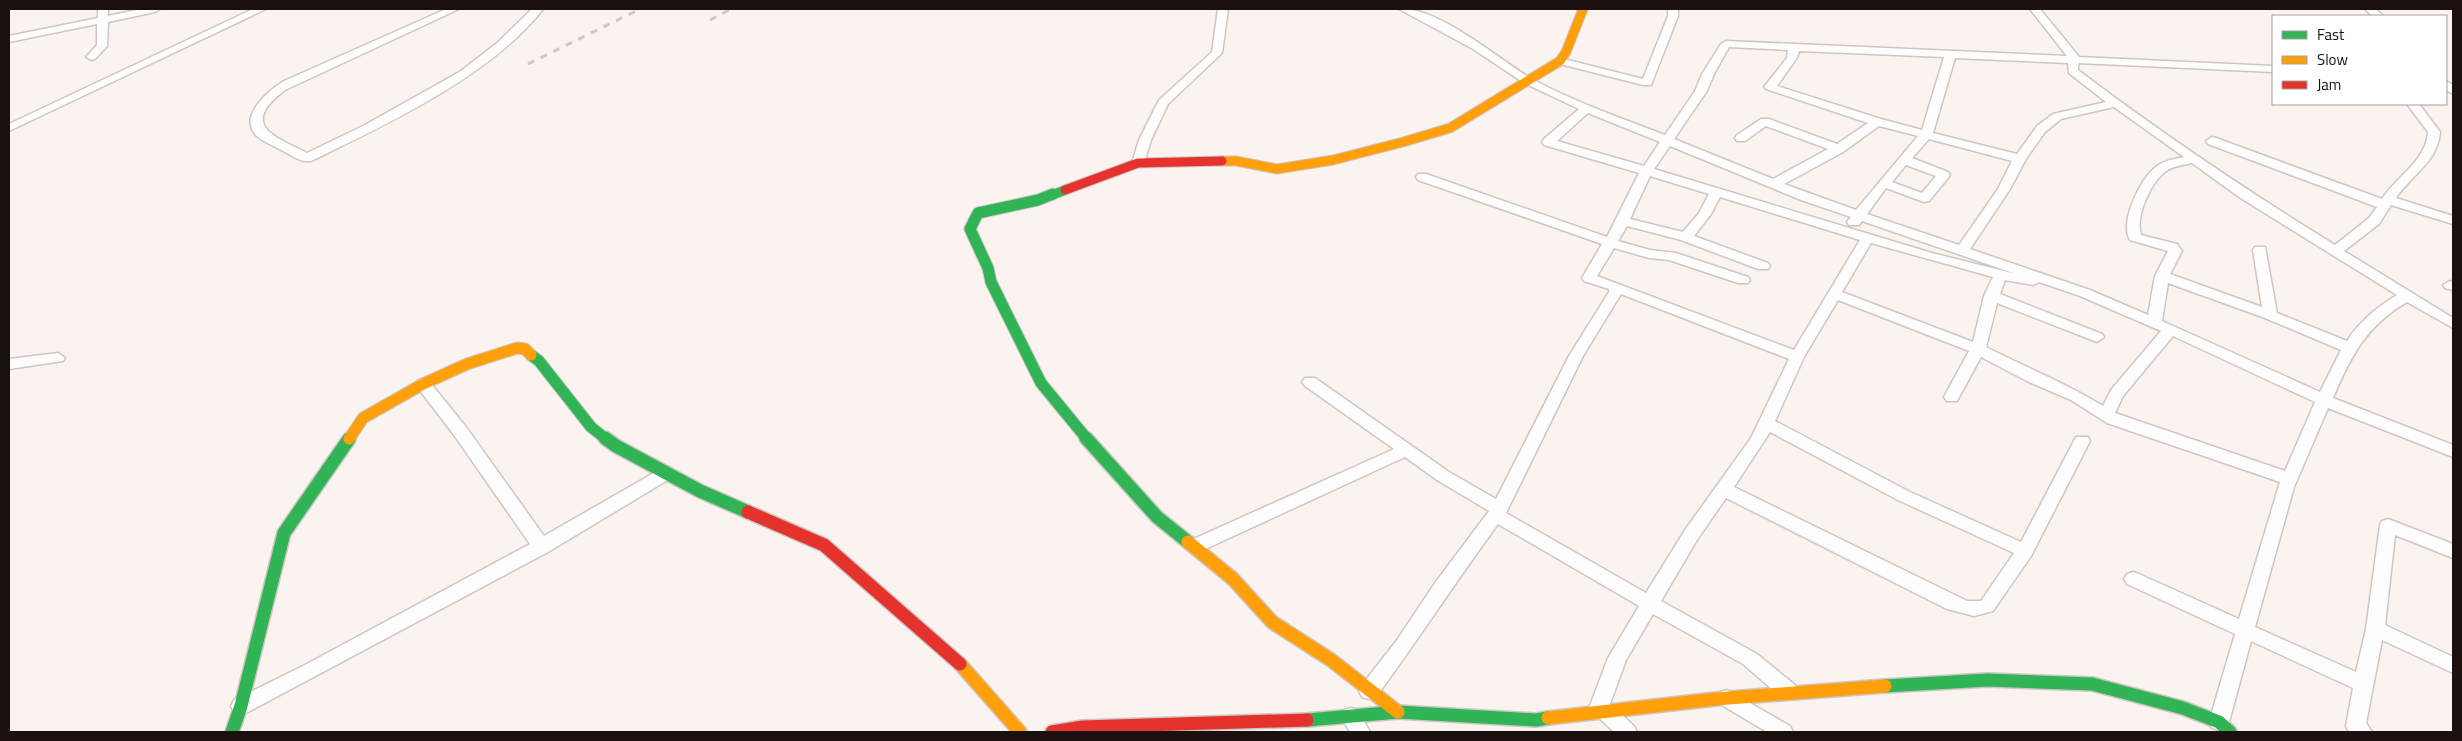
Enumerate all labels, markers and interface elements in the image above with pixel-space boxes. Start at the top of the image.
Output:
legend [2272,15,2447,105]
text: Fast [2317,23,2345,46]
text: Slow [2317,48,2348,71]
text: Jam [2317,73,2341,96]

